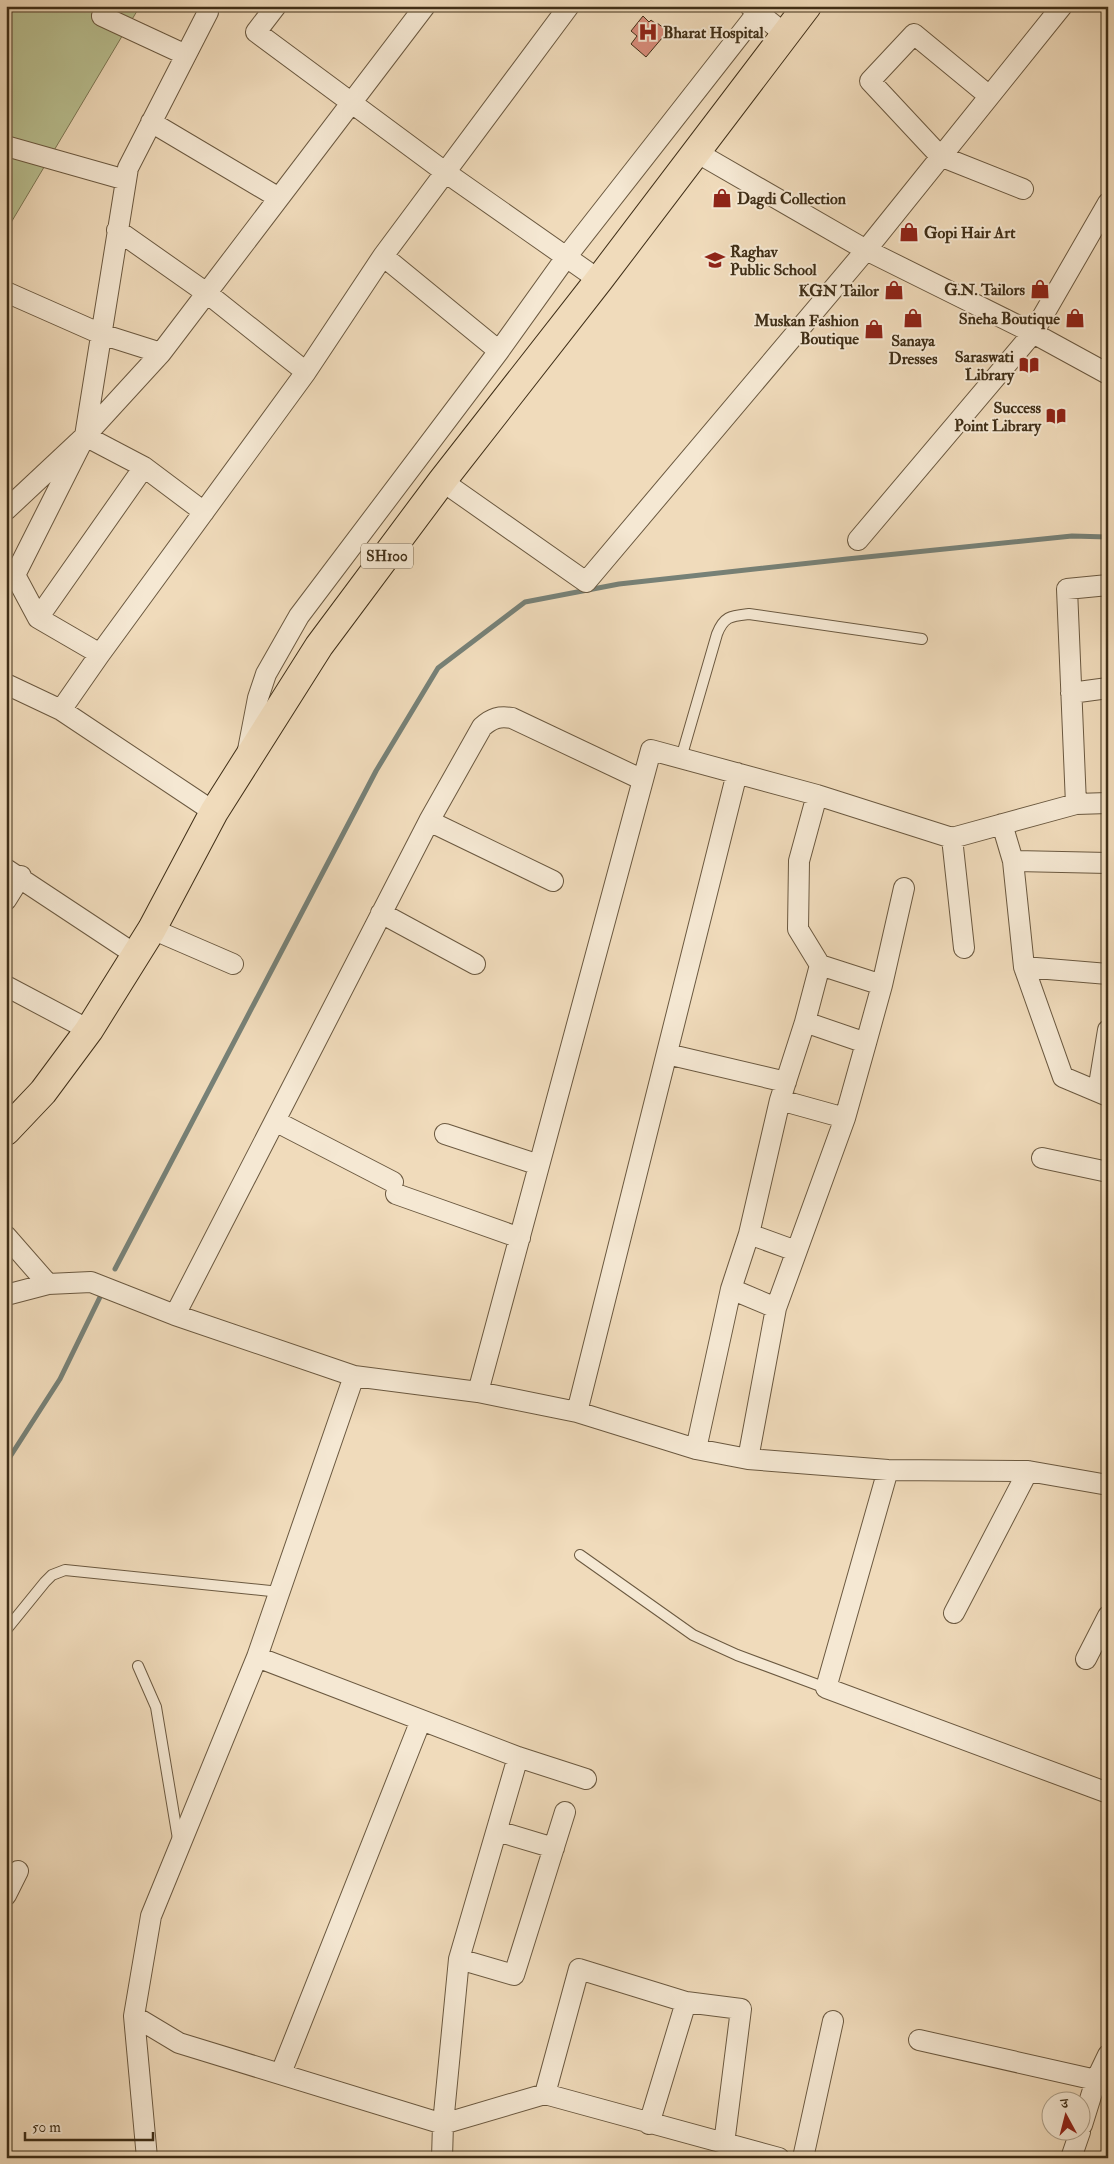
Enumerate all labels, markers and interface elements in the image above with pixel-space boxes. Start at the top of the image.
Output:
hospital icon: Bharat Hospital [637,21,659,43]
place label: Bharat Hospital [663,23,765,44]
shop icon: Dagdi Collection [711,187,733,209]
place label: Dagdi Collection [737,189,847,210]
shop icon: Gopi Hair Art [898,221,920,243]
place label: Gopi Hair Art [924,223,1016,244]
place label: Raghav Public School [730,242,818,280]
school or university icon: Raghav Public School [704,249,726,271]
shop icon: G.N. Tailors [1029,278,1051,300]
shop icon: KGN Tailor [883,279,905,301]
place label: G.N. Tailors [944,280,1026,300]
place label: KGN Tailor [799,281,880,301]
shop icon: Sanaya Dresses [902,307,924,329]
shop icon: Sneha Boutique [1064,307,1086,329]
place label: Sneha Boutique [959,309,1060,330]
place label: Muskan Fashion Boutique [753,311,860,350]
shop icon: Muskan Fashion Boutique [863,318,885,340]
place label: Sanaya Dresses [889,331,938,369]
place label: Saraswati Library [955,347,1015,386]
library icon: Saraswati Library [1018,354,1040,376]
place label: Success Point Library [954,398,1042,437]
library icon: Success Point Library [1045,405,1067,427]
road number: SH100 [361,544,413,568]
north arrow [1042,2092,1092,2142]
text: उ [1059,2095,1070,2113]
scale bar [25,2109,152,2141]
text: 50 m [32,2118,61,2137]

